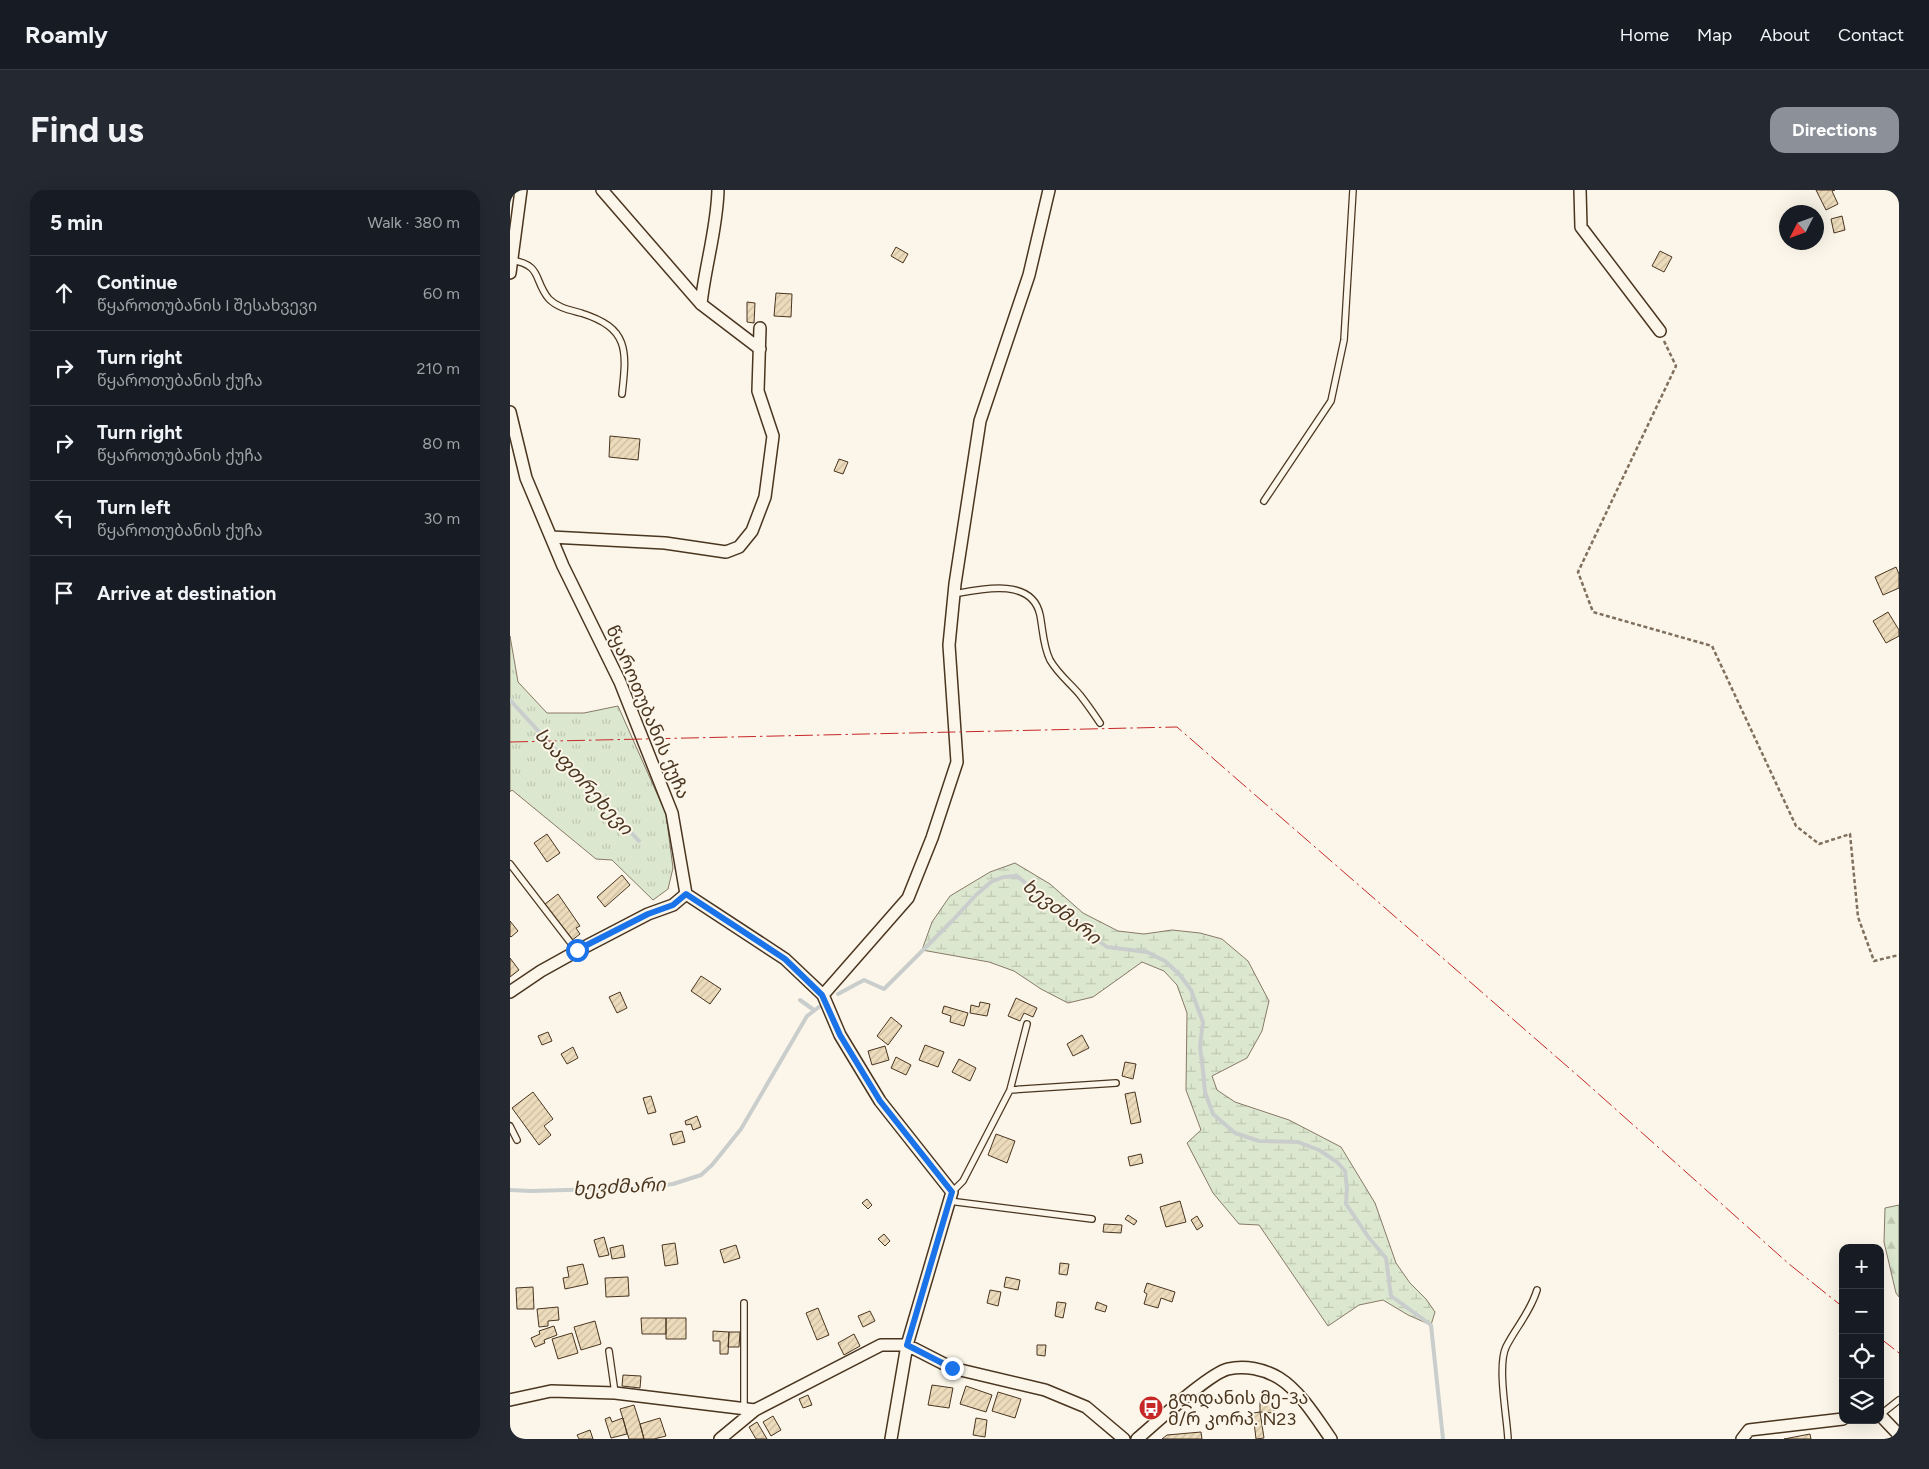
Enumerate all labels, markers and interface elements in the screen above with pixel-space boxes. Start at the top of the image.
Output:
text: Roamly [25,20,108,49]
text: Home [1620,24,1669,46]
text: Map [1697,24,1732,46]
text: About [1760,24,1810,46]
text: Contact [1838,24,1904,46]
button: Directions [1770,107,1899,153]
text: Find us [30,109,144,151]
north arrow [1779,205,1824,250]
text: 5 min [50,210,103,235]
text: Walk · 380 m [368,213,460,232]
text: Continue [97,271,177,294]
icon: ahead [50,279,78,307]
text: 60 m [423,284,460,303]
text: წყაროთუბანის I შესახვევი [97,296,317,315]
text: Turn right [97,346,183,369]
icon: right [50,354,78,382]
text: 210 m [417,359,460,378]
text: წყაროთუბანის ქუჩა [97,371,263,390]
text: Turn right [97,421,183,444]
icon: right [50,429,78,457]
text: 80 m [422,434,460,453]
text: წყაროთუბანის ქუჩა [97,446,263,465]
text: Turn left [97,496,171,519]
icon: left [50,504,78,532]
text: 30 m [423,509,460,528]
text: წყაროთუბანის ქუჩა [97,521,263,540]
icon: arrive [50,579,78,607]
text: Arrive at destination [97,582,276,605]
street label: წყაროთუბანის ქუჩა [601,622,695,802]
water label: სააფთრეხევი [530,723,638,840]
water label: ხევძმარი [1018,874,1106,950]
route start [566,939,589,962]
water label: ხევძმარი [572,1173,667,1200]
map controls [1839,1244,1884,1424]
button: + [1839,1244,1884,1289]
button: − [1839,1289,1884,1334]
button: locate [1839,1334,1884,1379]
route end [941,1357,964,1380]
button: layers [1839,1379,1884,1424]
place label: გლდანის მე-3ა მ/რ კორპ. N23 [1168,1387,1308,1430]
bus stop icon: გლდანის მე-3ა მ/რ კორპ. N23 [1138,1395,1164,1421]

